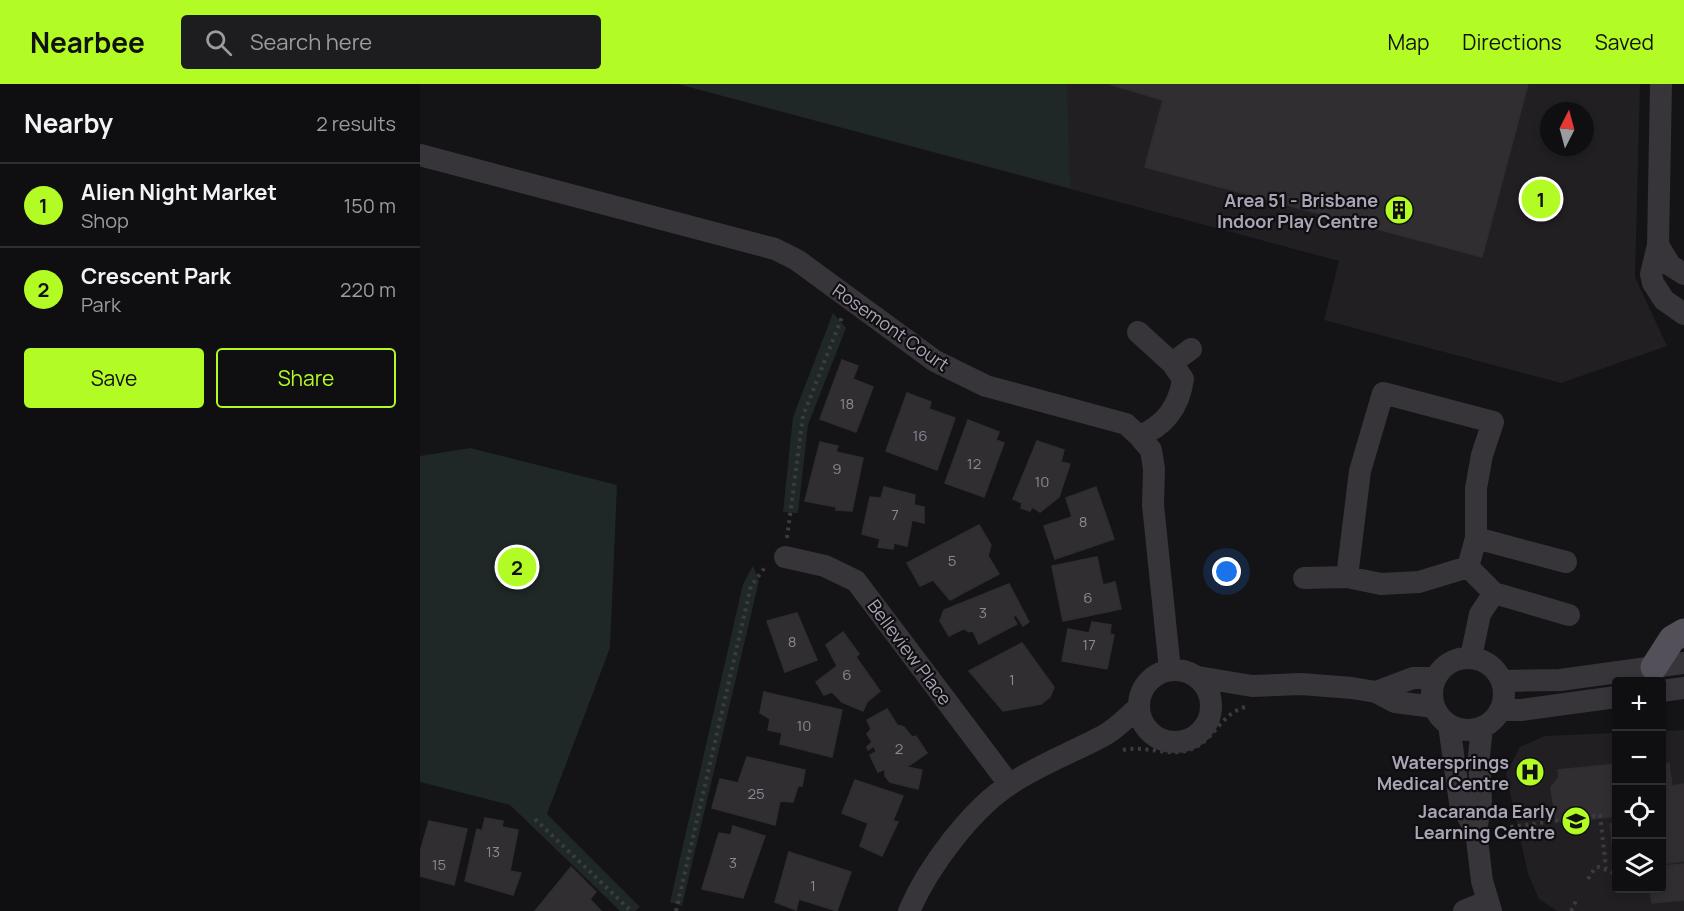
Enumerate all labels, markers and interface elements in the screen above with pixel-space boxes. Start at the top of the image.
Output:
search box [181,15,601,69]
text: Nearbee [30,23,145,61]
icon: search [202,26,235,59]
text: Search here [250,27,372,57]
text: Map [1388,28,1429,56]
text: Directions [1462,28,1562,56]
text: Saved [1595,28,1654,56]
north arrow [1540,102,1594,156]
text: Nearby [24,105,113,141]
text: 2 results [316,110,396,137]
pin: 1 [1522,176,1560,222]
text: Alien Night Market [81,177,277,207]
place label: Area 51 - Brisbane Indoor Play Centre [1217,188,1378,233]
text: 1 [39,192,48,219]
text: 150 m [343,192,396,219]
building icon: Area 51 - Brisbane Indoor Play Centre [1383,194,1415,226]
text: Shop [81,207,129,234]
text: Crescent Park [81,261,231,291]
text: 2 [38,276,49,303]
text: 220 m [340,276,396,303]
street label: Rosemont Court [828,278,954,376]
text: Park [81,291,121,318]
button: Save [24,348,204,408]
button: Share [216,348,396,408]
house number: 18 [840,393,854,414]
house number: 16 [912,425,928,446]
house number: 12 [967,453,981,474]
house number: 9 [832,458,842,479]
house number: 10 [1035,471,1050,492]
house number: 7 [891,504,899,525]
house number: 8 [1079,511,1087,532]
pin: 2 [498,544,536,590]
house number: 5 [948,550,956,571]
your location [1212,557,1241,586]
house number: 6 [1083,587,1093,608]
street label: Belleview Place [862,594,958,710]
house number: 3 [979,602,987,623]
house number: 8 [788,631,796,652]
house number: 17 [1082,634,1096,655]
house number: 6 [842,664,852,685]
house number: 1 [1009,669,1015,690]
map controls [1612,677,1666,893]
button: + [1612,677,1666,731]
house number: 10 [797,715,812,736]
button: − [1612,731,1666,785]
house number: 2 [895,738,903,759]
place label: Watersprings Medical Centre [1377,750,1509,795]
hospital icon: Watersprings Medical Centre [1514,756,1546,788]
house number: 25 [747,783,765,804]
button: locate [1612,785,1666,839]
place label: Jacaranda Early Learning Centre [1414,799,1555,844]
school or university icon: Jacaranda Early Learning Centre [1560,805,1592,837]
button: layers [1612,839,1666,893]
house number: 13 [486,841,500,862]
house number: 3 [729,852,737,873]
house number: 15 [432,854,446,875]
house number: 1 [810,875,816,896]

